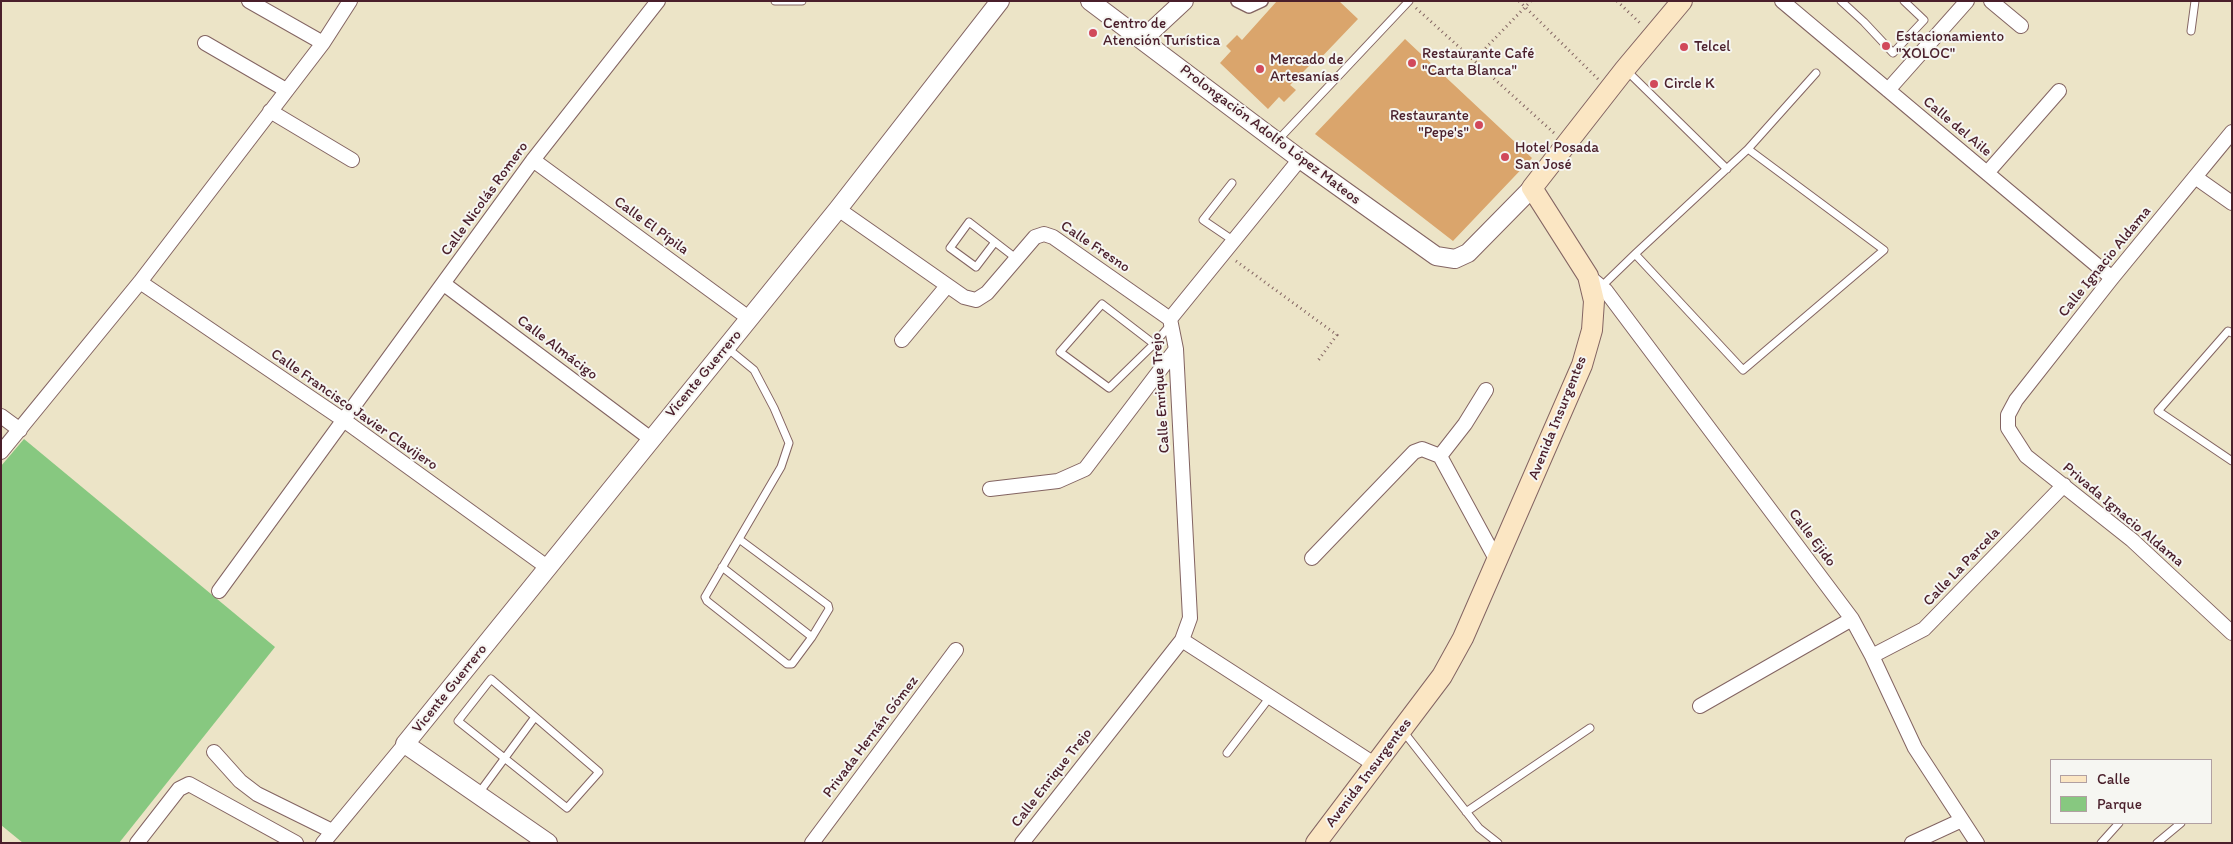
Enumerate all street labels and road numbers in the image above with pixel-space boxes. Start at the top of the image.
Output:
street label: Prolongación Adolfo López Mateos [1176,61,1364,209]
street label: Calle del Aile [1919,93,1995,161]
street label: Calle Nicolás Romero [437,138,533,260]
street label: Calle El Pípila [610,193,692,259]
street label: Calle Ignacio Aldama [2055,203,2155,321]
street label: Calle Fresno [1057,217,1133,277]
street label: Calle Almácigo [513,312,601,384]
street label: Vicente Guerrero [662,326,746,422]
street label: Calle Enrique Trejo [1148,332,1174,454]
street label: Calle Francisco Javier Clavijero [267,345,441,475]
street label: Avenida Insurgentes [1525,353,1591,483]
street label: Privada Ignacio Aldama [2059,459,2187,571]
street label: Calle Ejido [1784,505,1840,571]
street label: Calle La Parcela [1920,524,2004,610]
street label: Vicente Guerrero [409,641,491,737]
street label: Privada Hernán Gómez [819,673,923,801]
street label: Avenida Insurgentes [1322,715,1416,831]
street label: Calle Enrique Trejo [1008,725,1096,831]

